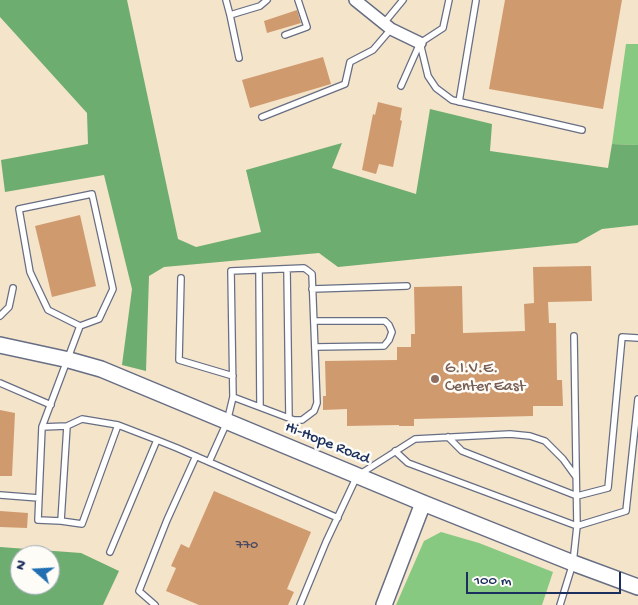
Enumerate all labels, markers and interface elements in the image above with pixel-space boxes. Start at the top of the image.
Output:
place label: G.I.V.E. Center East [445,360,525,398]
marker: G.I.V.E. Center East [429,373,441,385]
street label: Hi-Hope Road [282,418,372,470]
house number: 770 [236,538,258,554]
north arrow [10,545,60,595]
text: N [12,558,31,572]
scale bar [468,562,623,594]
text: 100 m [474,572,511,590]

